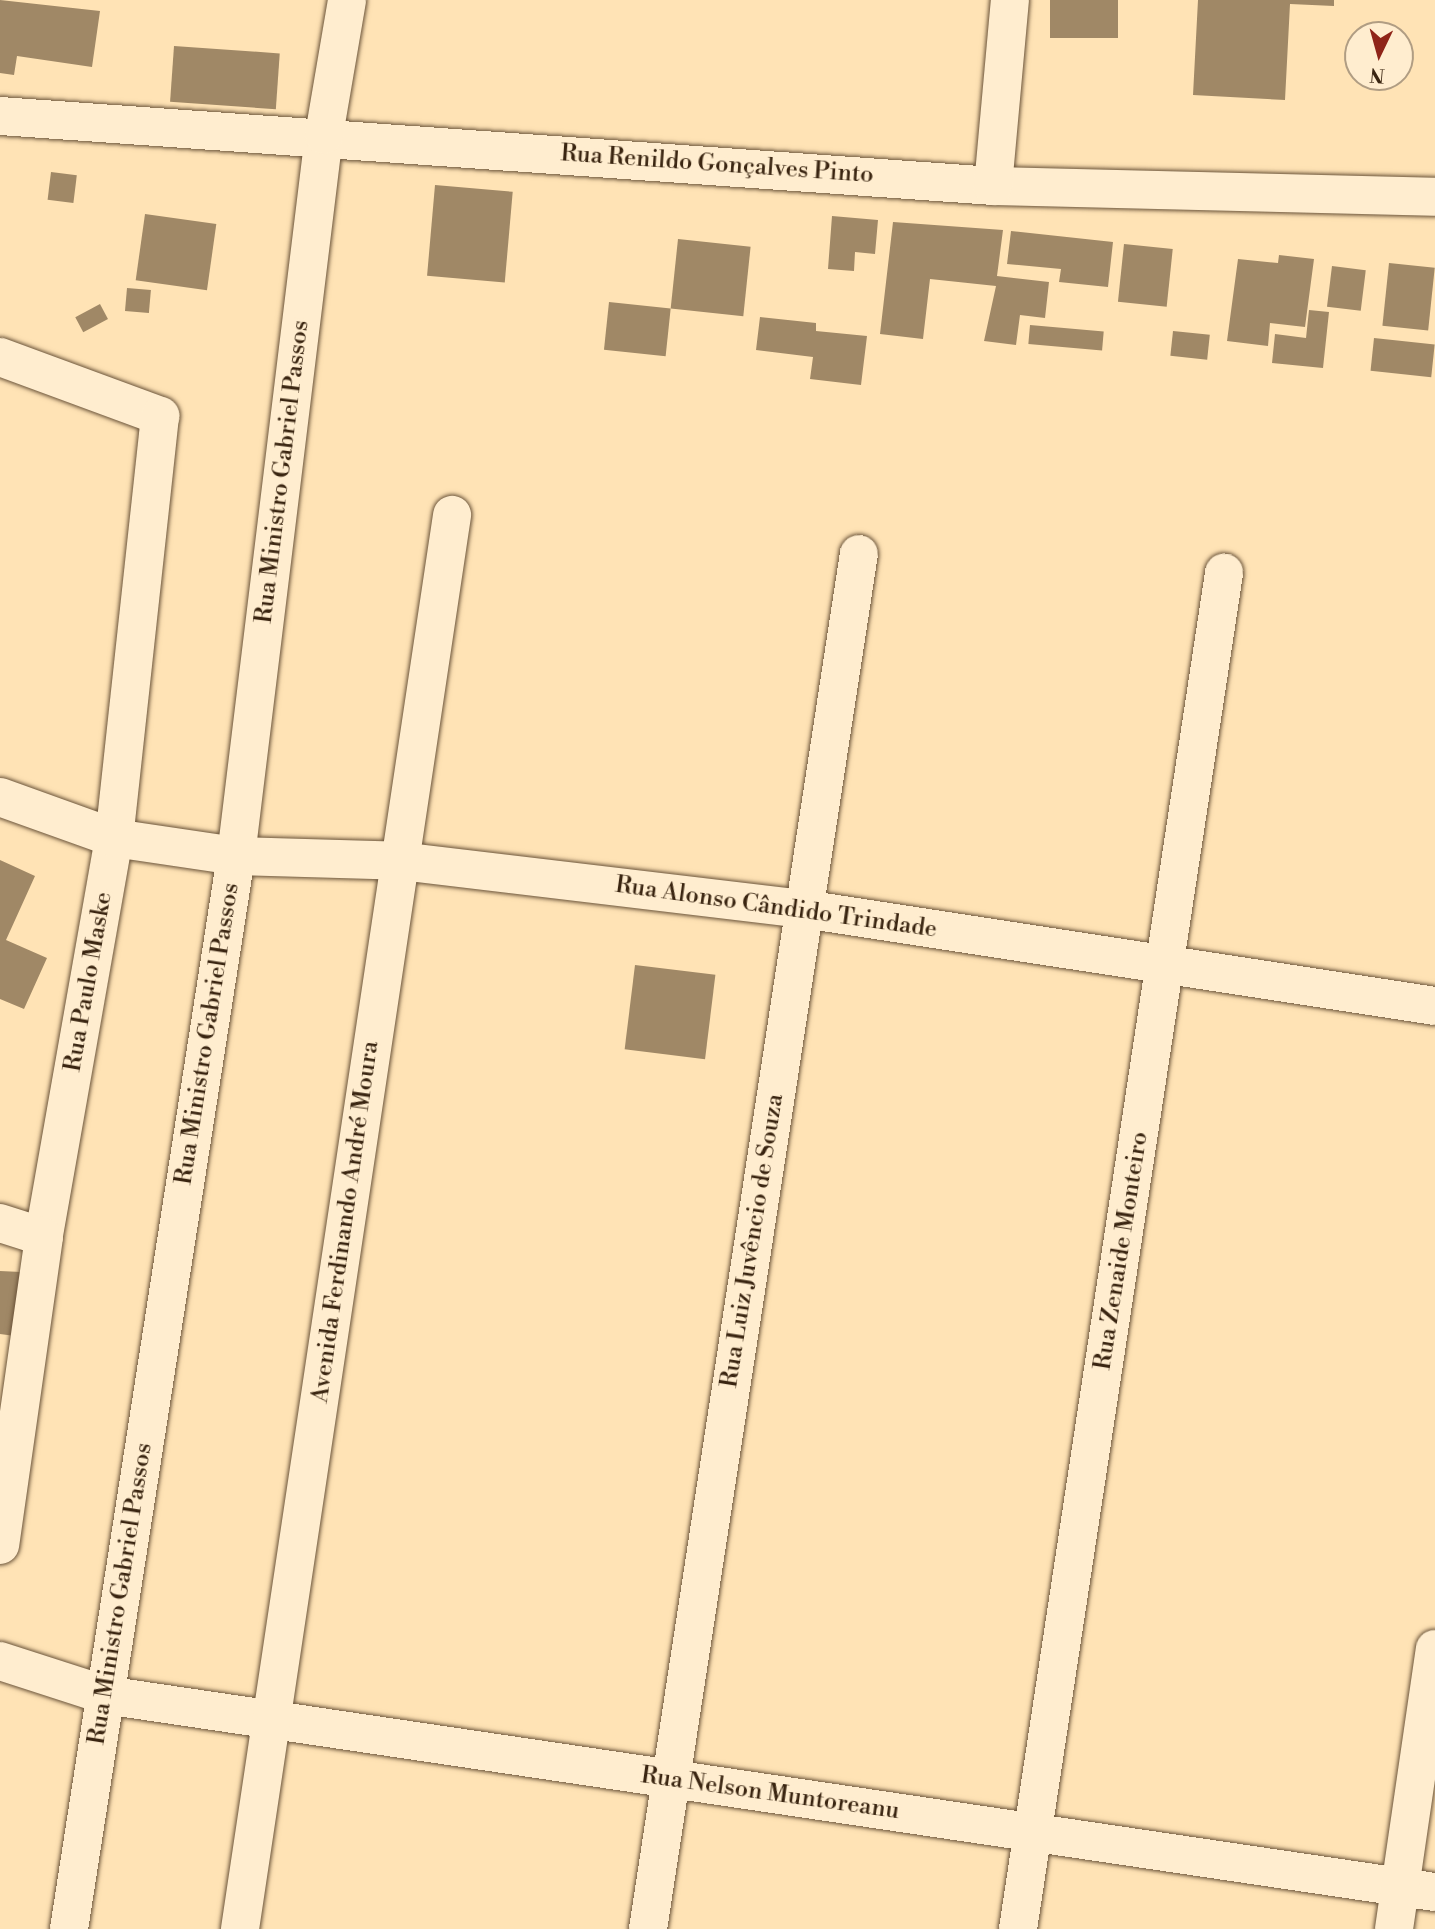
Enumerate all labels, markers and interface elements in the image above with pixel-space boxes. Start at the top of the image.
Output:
north arrow [1344,21,1414,91]
text: N [1369,62,1386,88]
street label: Rua Renildo Gonçalves Pinto [559,140,875,190]
street label: Rua Ministro Gabriel Passos [250,319,316,625]
street label: Rua Alonso Cândido Trindade [613,871,939,945]
street label: Rua Ministro Gabriel Passos [170,881,246,1187]
street label: Rua Paulo Maske [59,890,119,1074]
street label: Avenida Ferdinando André Moura [306,1039,386,1405]
street label: Rua Luiz Juvêncio de Souza [716,1092,790,1390]
street label: Rua Zenaide Monteiro [1089,1130,1155,1372]
street label: Rua Ministro Gabriel Passos [83,1441,159,1747]
street label: Rua Nelson Muntoreanu [639,1762,901,1826]

